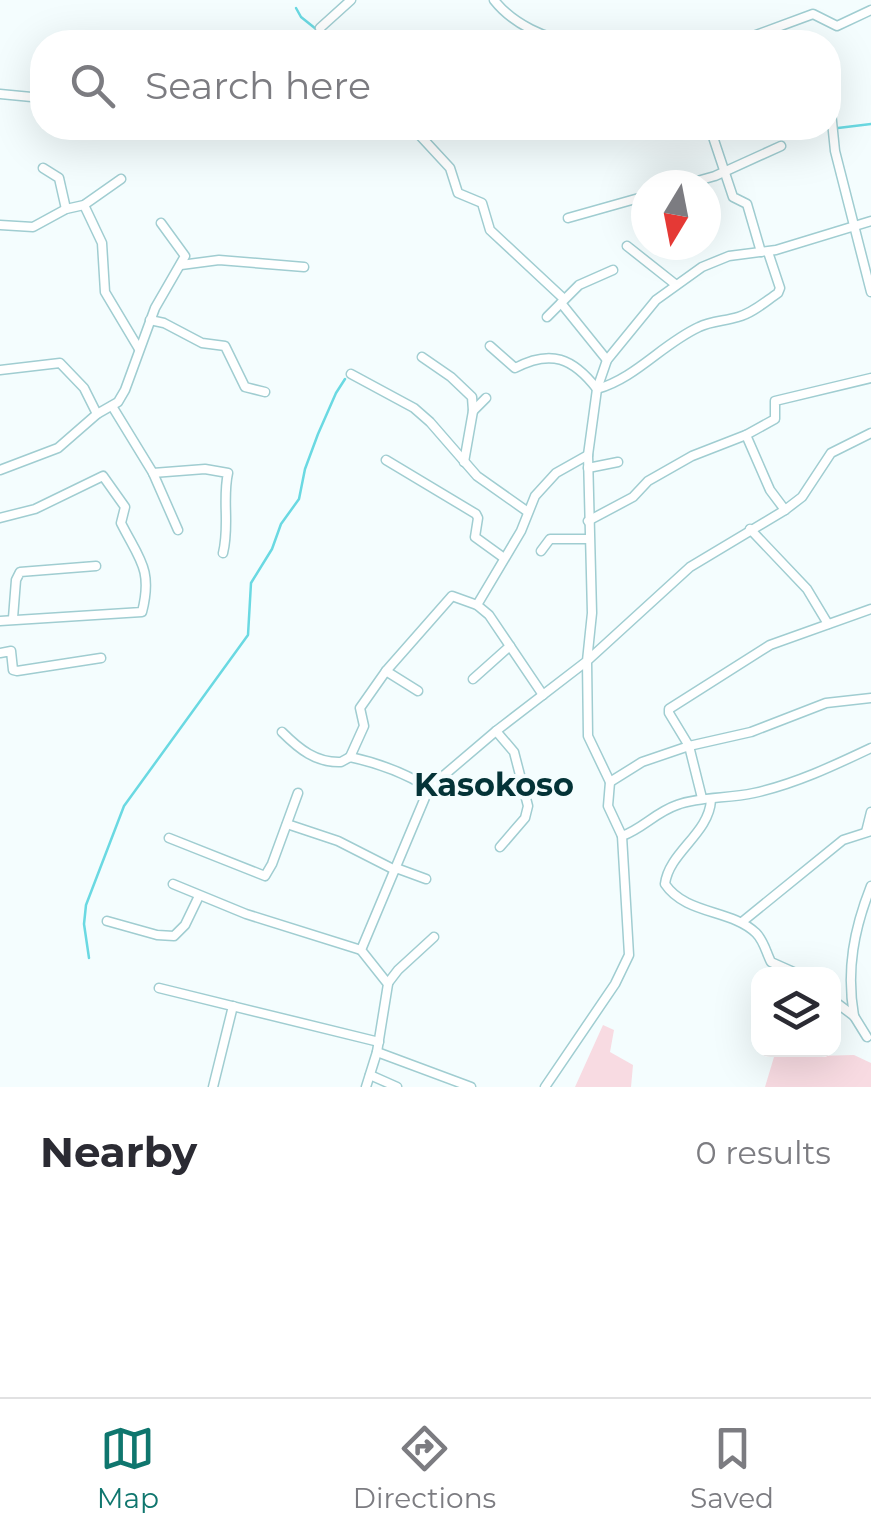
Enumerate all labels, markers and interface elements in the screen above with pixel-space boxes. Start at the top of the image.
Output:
search box [30,30,841,140]
icon: search [65,58,120,113]
text: Search here [145,62,371,109]
north arrow [631,170,721,260]
district label: Kasokoso [414,765,574,804]
map controls [751,967,841,1057]
button: layers [751,967,841,1057]
text: Nearby [40,1126,197,1178]
text: 0 results [696,1133,831,1172]
tab: Map [97,1421,159,1515]
tab: Directions [353,1421,496,1515]
tab: Saved [690,1421,774,1515]

